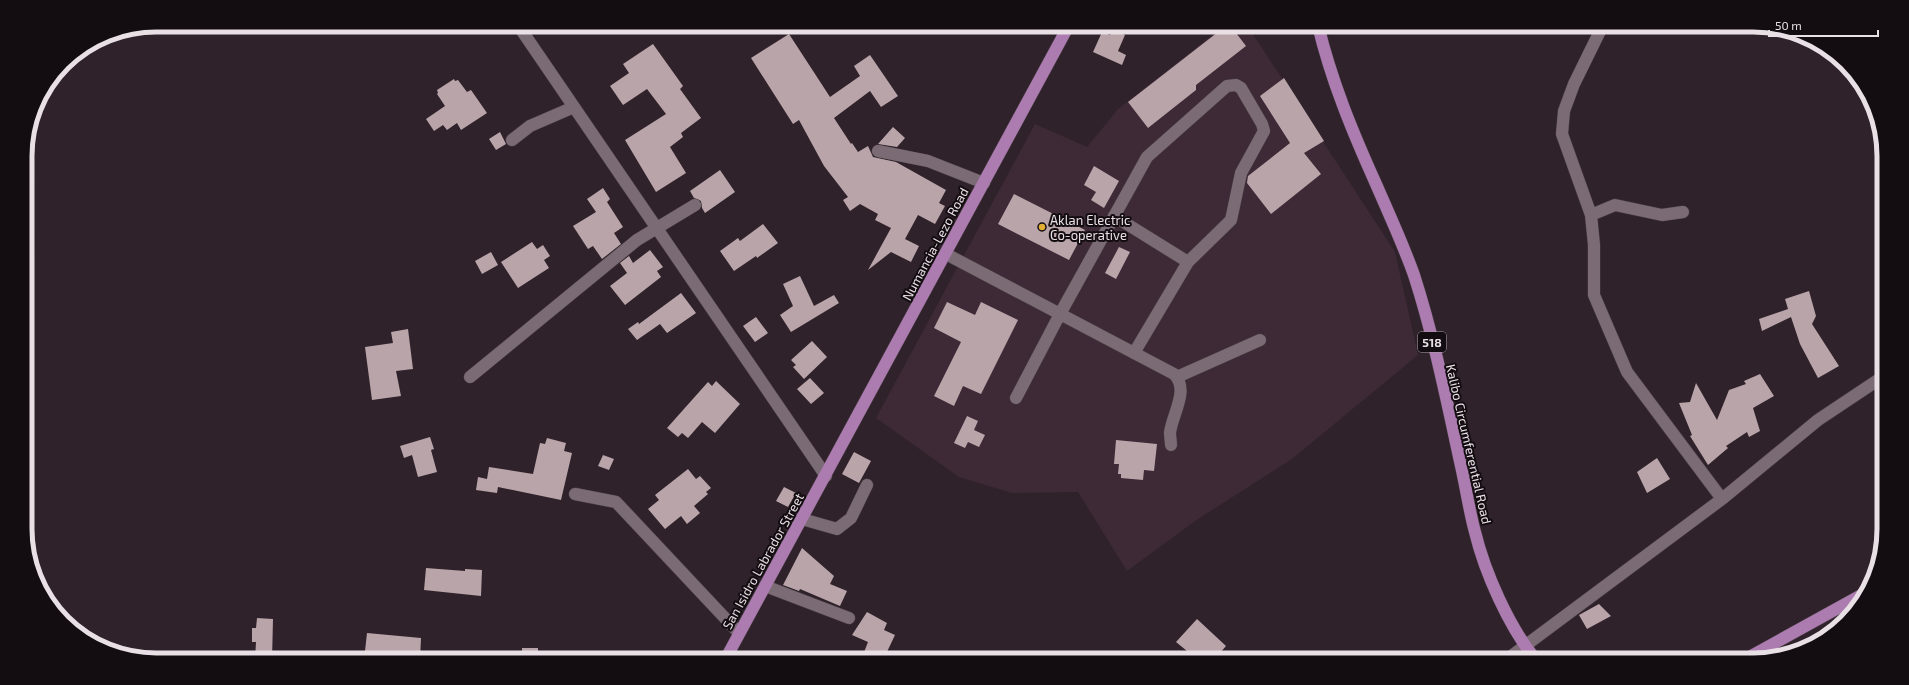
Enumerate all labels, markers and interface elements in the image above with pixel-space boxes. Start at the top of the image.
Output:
scale bar [1769,12,1878,38]
text: 50 m [1775,18,1802,32]
street label: Numancia-Lezo Road [898,185,972,303]
place label: Aklan Electric Co-operative [1050,212,1130,243]
marker: Aklan Electric Co-operative [1037,222,1047,232]
road number: 518 [1418,332,1446,352]
street label: Kalibo Circumferential Road [1443,363,1495,525]
street label: San Isidro Labrador Street [719,490,807,632]

